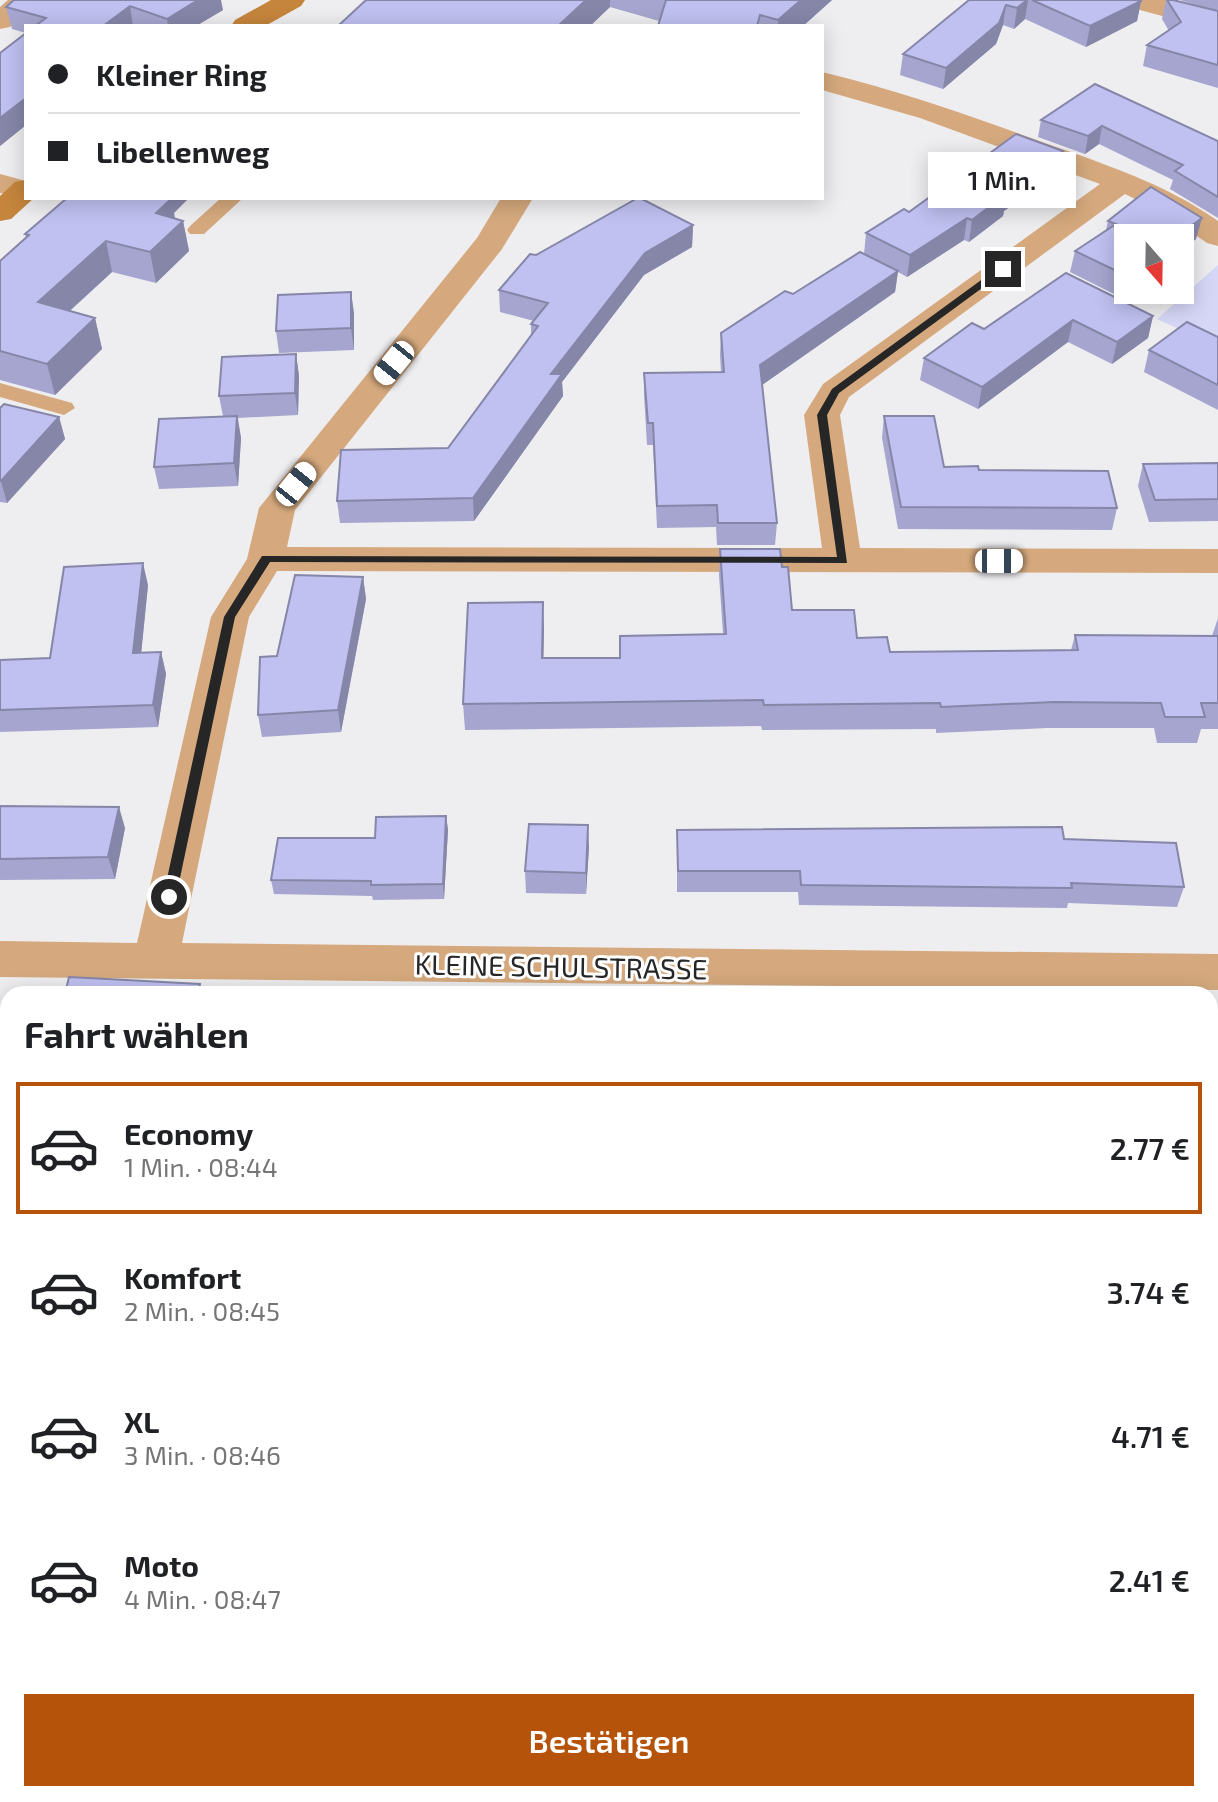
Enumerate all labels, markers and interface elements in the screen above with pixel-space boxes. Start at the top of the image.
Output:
text: Kleiner Ring [96,56,267,92]
text: Libellenweg [96,133,269,169]
callout: 1 Min. [929,153,1077,209]
text: 1 Min. [968,164,1036,195]
north arrow [1114,224,1194,304]
map controls [1114,224,1194,304]
route end [985,251,1021,287]
car [370,337,418,389]
car [272,458,320,510]
car [975,549,1023,573]
route start [151,879,187,915]
street label: KLEINE SCHULSTRASSE [414,946,708,986]
text: Fahrt wählen [24,1012,249,1055]
icon: car [28,1112,100,1184]
text: Economy [124,1115,253,1151]
text: 2.77 € [1110,1130,1190,1166]
text: 1 Min. · 08:44 [124,1151,278,1182]
icon: car [28,1256,100,1328]
text: Komfort [124,1259,241,1295]
text: 3.74 € [1107,1274,1190,1310]
text: 2 Min. · 08:45 [124,1295,280,1326]
icon: car [28,1400,100,1472]
text: XL [124,1403,159,1439]
text: 4.71 € [1111,1418,1190,1454]
text: 3 Min. · 08:46 [124,1439,281,1470]
icon: car [28,1544,100,1616]
text: Moto [124,1547,199,1583]
text: 2.41 € [1109,1562,1190,1598]
text: 4 Min. · 08:47 [124,1583,281,1614]
button: Bestätigen [24,1694,1194,1786]

